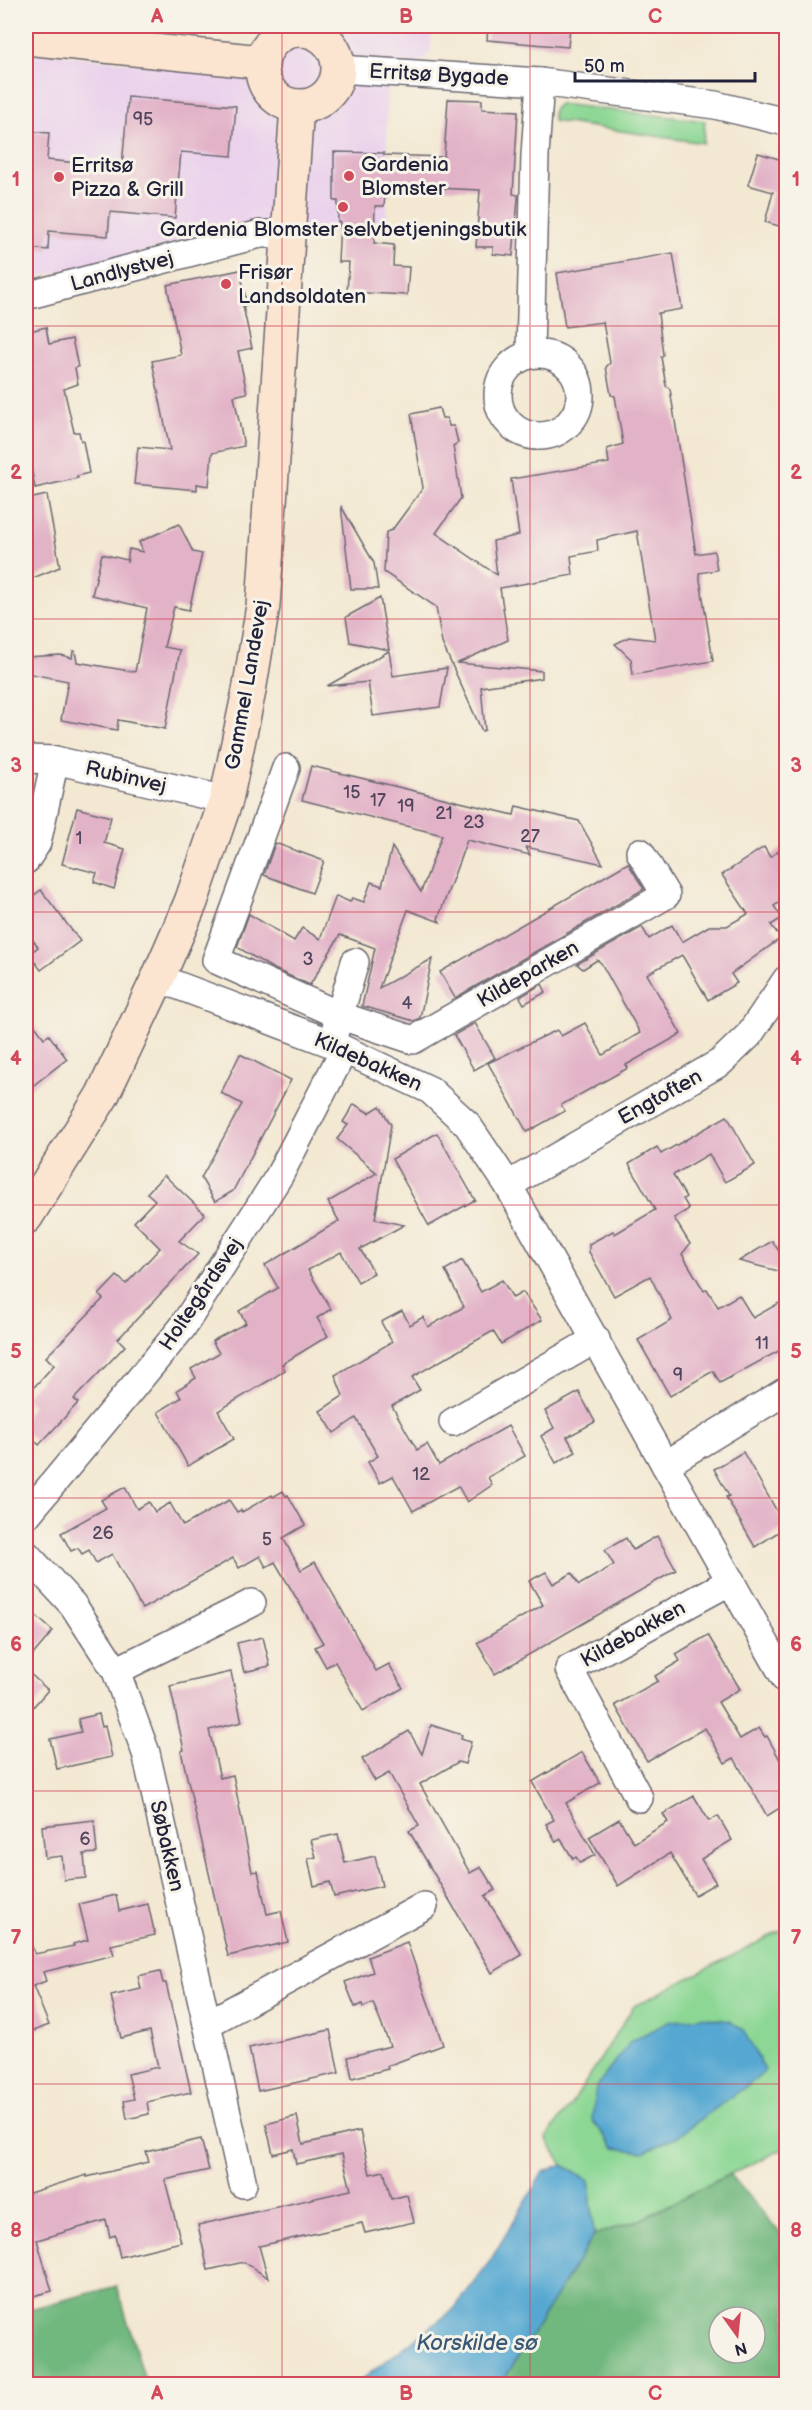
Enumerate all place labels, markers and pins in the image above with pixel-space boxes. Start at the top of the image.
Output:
place label: Gardenia Blomster [361,152,449,201]
place label: Erritsø Pizza & Grill [71,153,184,202]
marker: Gardenia Blomster [342,169,356,183]
marker: Erritsø Pizza & Grill [52,170,66,184]
marker: Gardenia Blomster selvbetjeningsbutik [336,200,350,214]
place label: Gardenia Blomster selvbetjeningsbutik [160,217,527,242]
place label: Frisør Landsoldaten [238,260,366,309]
marker: Frisør Landsoldaten [219,277,233,291]

